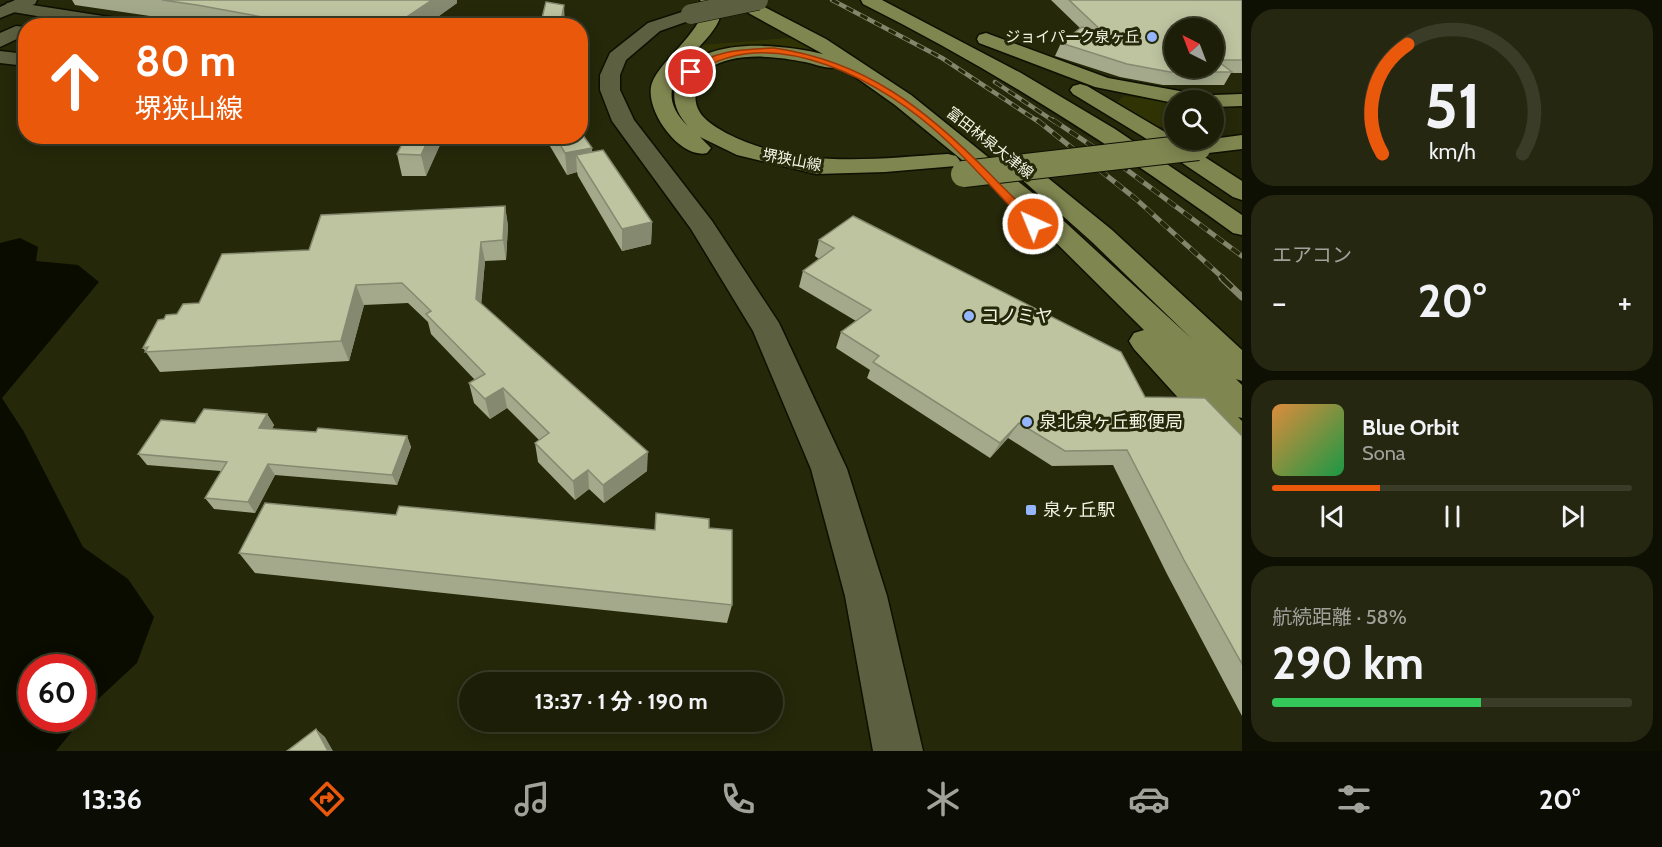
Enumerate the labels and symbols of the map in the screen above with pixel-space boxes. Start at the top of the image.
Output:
north arrow [1164,18,1224,78]
place label: ジョイパーク泉ヶ丘 [1005,28,1140,46]
marker: ジョイパーク泉ヶ丘 [1145,30,1159,44]
pin [665,46,716,97]
street label: 富田林泉大津線 [943,104,1037,182]
street label: 堺狭山線 [761,145,823,175]
position arrow [1001,192,1065,256]
place label: コノミヤ [981,305,1053,327]
marker: コノミヤ [962,309,976,323]
place label: 泉北泉ヶ丘郵便局 [1039,411,1183,433]
marker: 泉北泉ヶ丘郵便局 [1020,415,1034,429]
place label: 泉ヶ丘駅 [1043,499,1115,521]
marker: 泉ヶ丘駅 [1024,503,1038,517]
speed limit sign: 60 [18,654,96,732]

